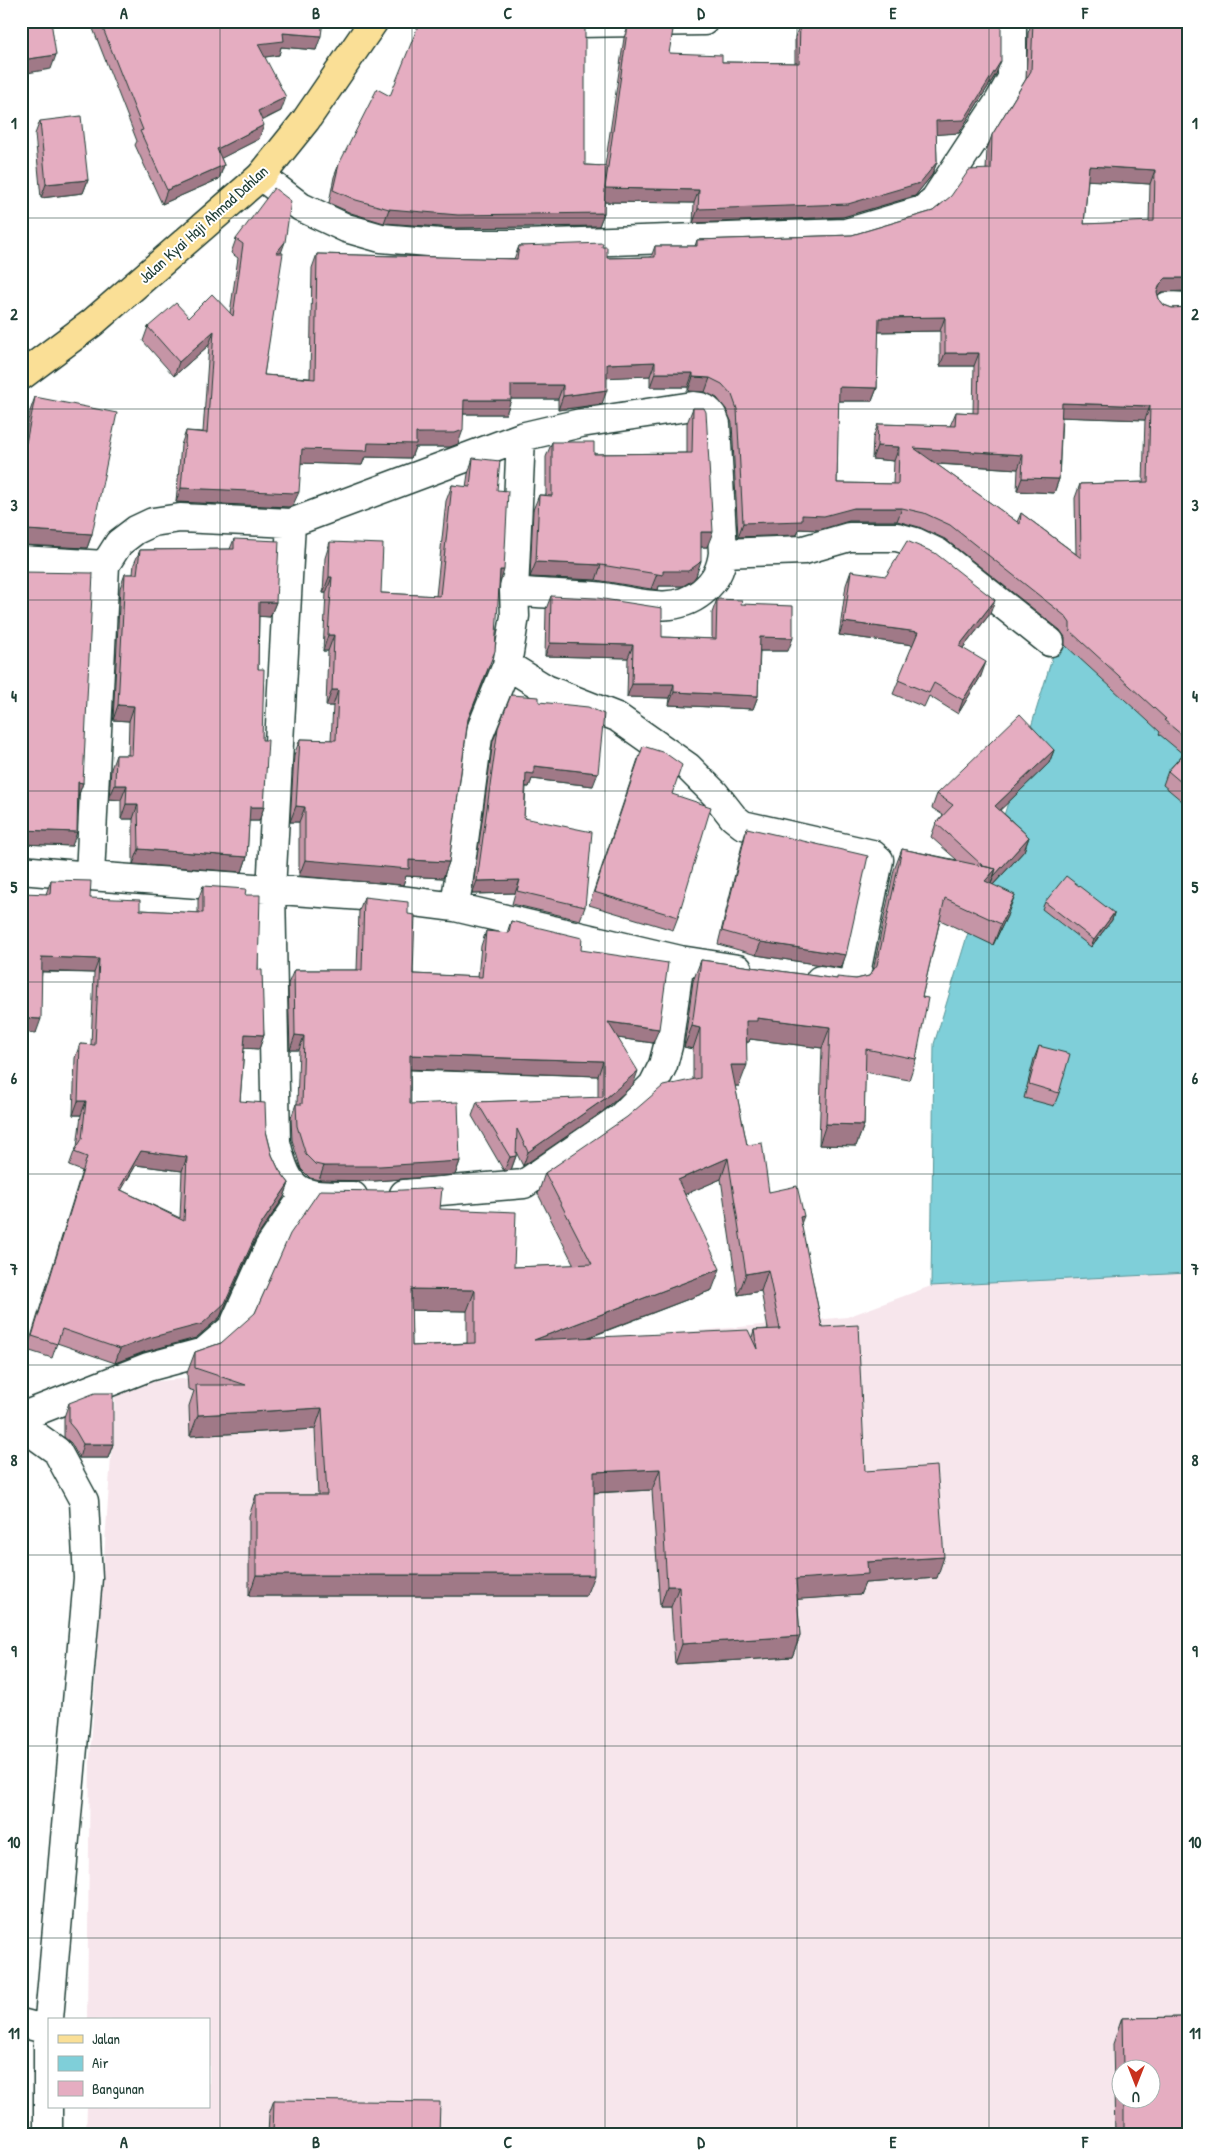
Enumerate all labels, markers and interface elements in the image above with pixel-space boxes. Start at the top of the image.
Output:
text: A [120,2,128,24]
text: B [312,2,320,24]
text: C [504,2,513,24]
text: D [697,2,705,24]
text: E [889,2,897,24]
text: F [1081,2,1089,24]
text: 1 [11,112,17,134]
text: 1 [1192,112,1198,134]
street label: Jalan Kyai Haji Ahmad Dahlan [134,160,272,288]
text: 2 [10,303,18,325]
text: 2 [1191,303,1199,325]
text: 3 [10,494,18,516]
text: 3 [1191,494,1199,516]
text: 4 [11,685,17,707]
text: 4 [1192,685,1198,707]
text: 5 [11,876,18,898]
text: 5 [1192,876,1199,898]
text: 6 [11,1067,18,1089]
text: 6 [1192,1067,1199,1089]
text: 7 [9,1258,18,1280]
text: 7 [1190,1258,1199,1280]
text: 8 [11,1449,18,1471]
text: 8 [1192,1449,1199,1471]
text: 9 [11,1640,17,1662]
text: 9 [1192,1640,1198,1662]
text: 10 [8,1831,20,1853]
text: 10 [1189,1831,1201,1853]
legend [48,2018,210,2108]
text: 11 [8,2022,20,2044]
text: 11 [1189,2022,1201,2044]
text: Jalan [92,2028,120,2049]
text: Air [92,2052,109,2073]
north arrow [1112,2058,1162,2108]
text: Bangunan [92,2078,145,2099]
text: U [1132,2088,1140,2107]
text: A [120,2131,128,2153]
text: B [312,2131,320,2153]
text: C [504,2131,513,2153]
text: D [697,2131,705,2153]
text: E [889,2131,897,2153]
text: F [1081,2131,1089,2153]

